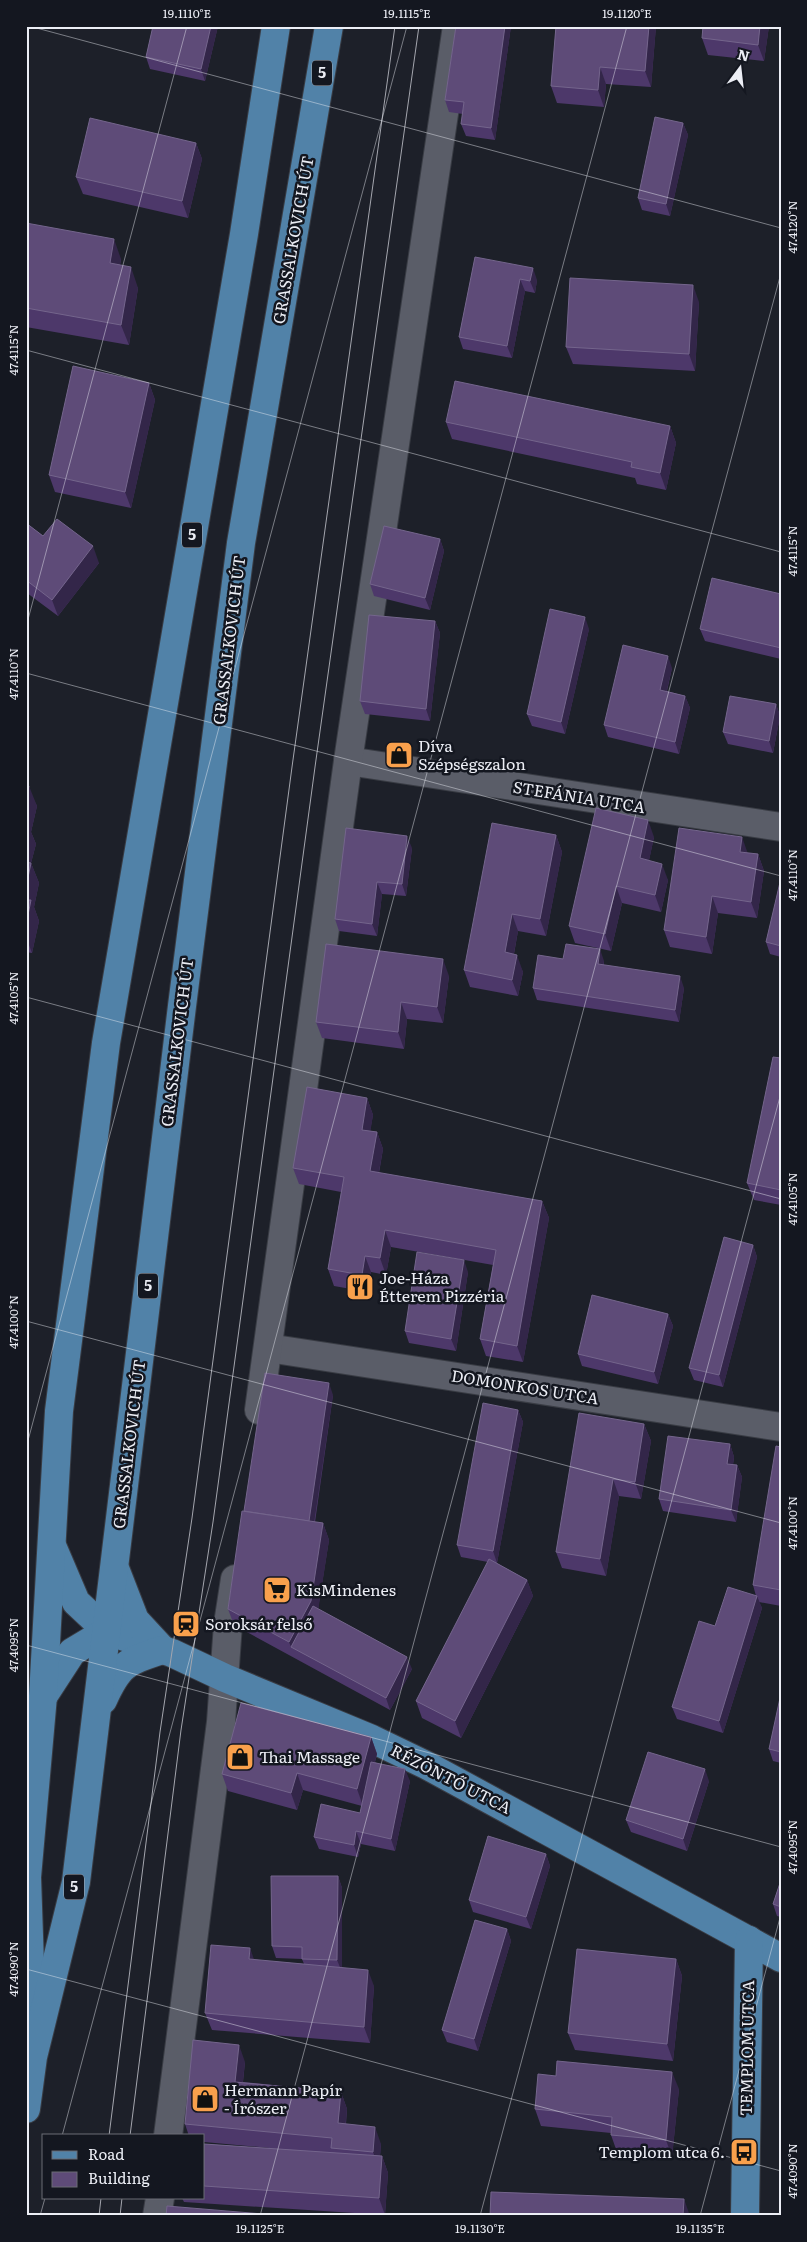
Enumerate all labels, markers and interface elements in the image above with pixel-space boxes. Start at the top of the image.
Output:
text: 19.1110°E [163,4,212,22]
text: 19.1115°E [383,4,431,22]
text: 19.1120°E [602,4,652,22]
north arrow [714,42,764,92]
text: N [735,43,752,66]
road number: 5 [312,60,332,86]
street label: GRASSALKOVICH ÚT [265,154,319,326]
text: 47.4120°N [783,200,801,254]
text: 47.4115°N [4,324,22,376]
road number: 5 [182,522,202,548]
text: 47.4115°N [783,525,801,577]
street label: GRASSALKOVICH ÚT [206,554,250,726]
text: 47.4110°N [4,648,22,700]
place label: Díva Szépségszalon [418,733,526,775]
shop icon: Díva Szépségszalon [384,740,414,770]
street label: STEFÁNIA UTCA [511,774,647,818]
text: 47.4110°N [783,849,801,901]
street label: GRASSALKOVICH ÚT [154,956,198,1128]
text: 47.4105°N [4,971,22,1025]
text: 47.4105°N [783,1172,801,1226]
place label: Joe-Háza Étterem Pizzéria [379,1265,505,1307]
restaurant icon: Joe-Háza Étterem Pizzéria [345,1272,375,1302]
road number: 5 [138,1274,158,1298]
text: 47.4100°N [4,1295,22,1349]
street label: GRASSALKOVICH ÚT [106,1358,150,1530]
street label: DOMONKOS UTCA [450,1363,601,1410]
text: 47.4100°N [783,1496,801,1550]
supermarket icon: KisMindenes [262,1575,292,1605]
place label: KisMindenes [296,1577,396,1601]
station icon: Soroksár felső [171,1609,201,1639]
place label: Soroksár felső [205,1611,313,1635]
text: 47.4095°N [4,1618,22,1672]
street label: RÉZÖNTŐ UTCA [387,1737,516,1819]
shop icon: Thai Massage [225,1742,255,1772]
place label: Thai Massage [259,1744,360,1768]
text: 47.4095°N [783,1820,801,1874]
road number: 5 [64,1874,84,1900]
text: 47.4090°N [4,1941,22,1997]
street label: TEMPLOM UTCA [733,1980,759,2116]
place label: Hermann Papír - Írószer [224,2077,342,2119]
shop icon: Hermann Papír - Írószer [190,2084,220,2114]
legend [42,2134,205,2200]
bus stop icon: Templom utca 6. [729,2137,759,2167]
place label: Templom utca 6. [598,2139,725,2163]
text: Road [88,2142,124,2165]
text: 47.4090°N [783,2143,801,2199]
text: Building [88,2166,150,2189]
text: 19.1125°E [236,2219,285,2237]
text: 19.1130°E [455,2219,505,2237]
text: 19.1135°E [675,2219,725,2237]

